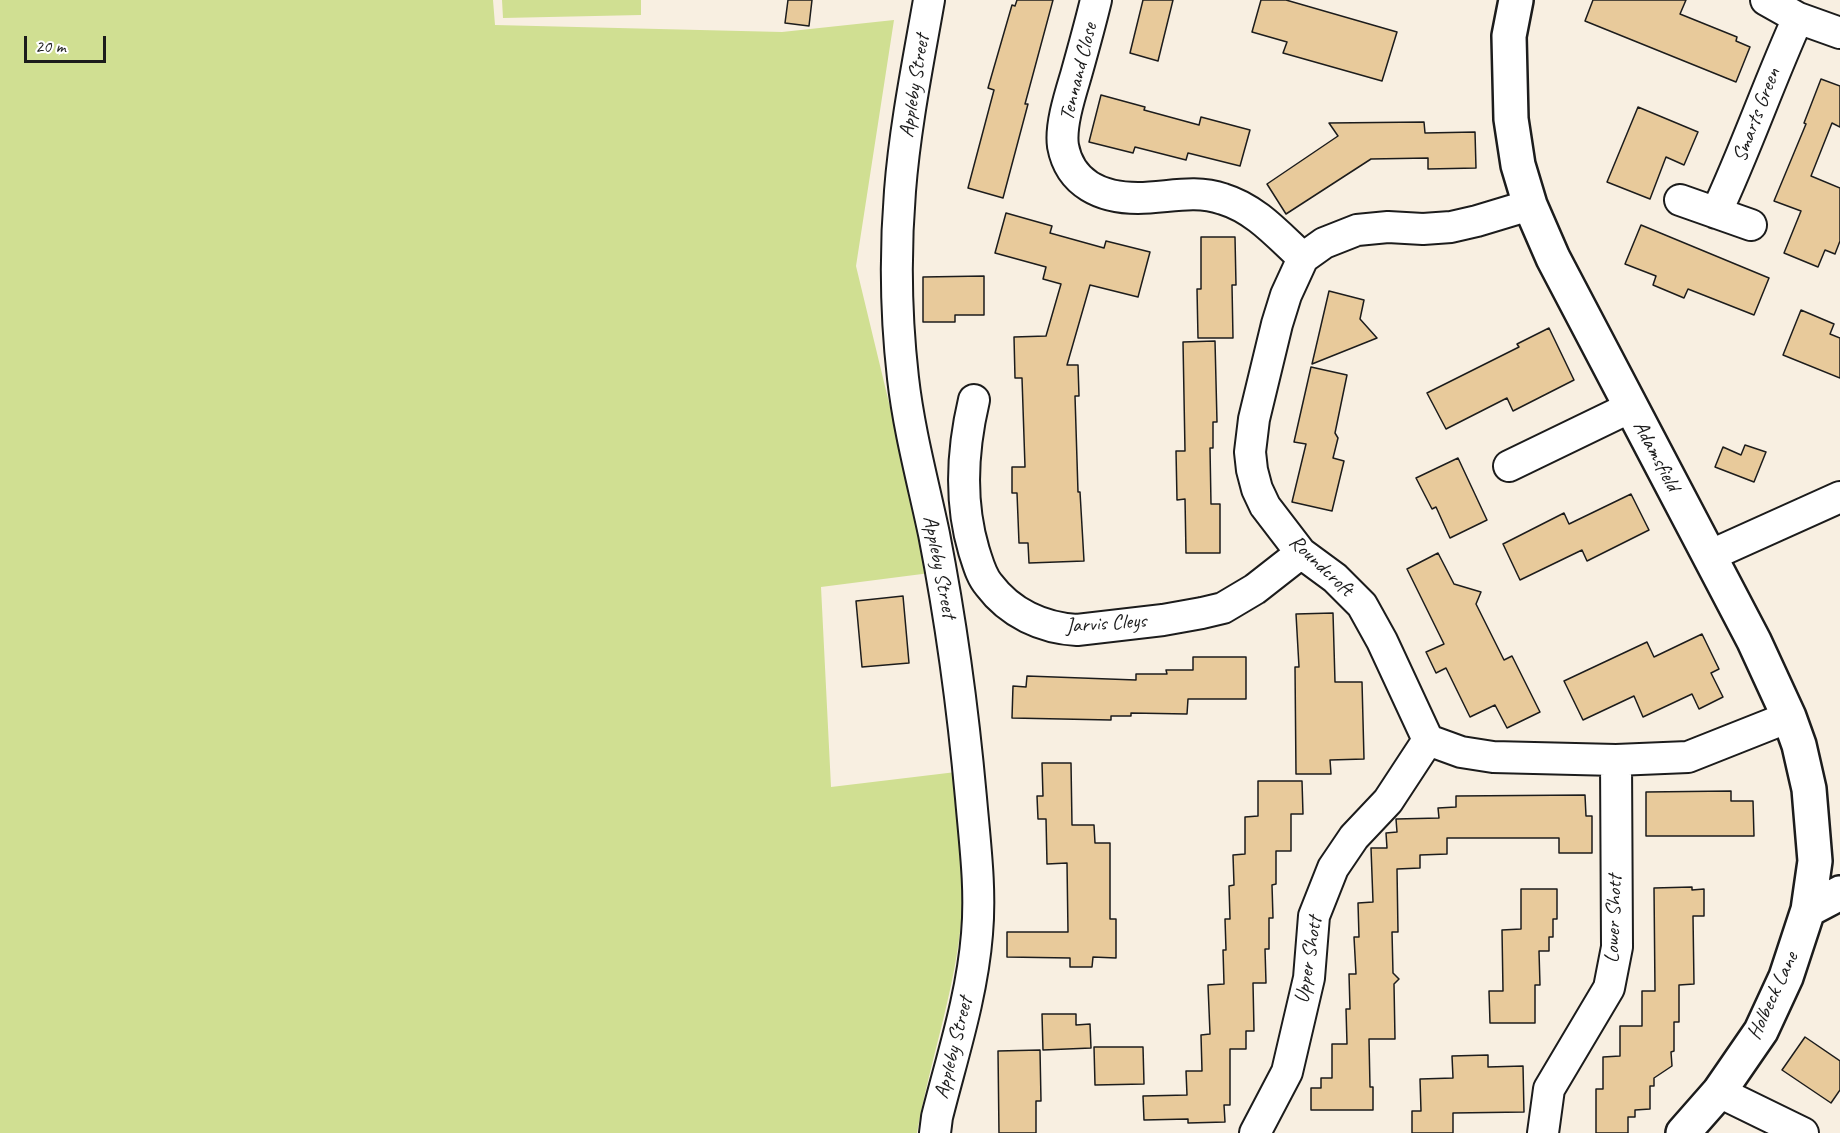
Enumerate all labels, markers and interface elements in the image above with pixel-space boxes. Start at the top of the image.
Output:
street label: Tennand Close [1055,21,1103,123]
scale bar [27,24,110,62]
street label: Appleby Street [894,33,936,139]
text: 20 m [35,35,66,57]
street label: Smarts Green [1728,64,1786,166]
street label: Adamsfield [1627,416,1685,496]
street label: Appleby Street [917,514,961,620]
street label: Roundcroft [1284,530,1358,602]
street label: Jarvis Cleys [1065,609,1147,639]
street label: Lower Shott [1600,875,1628,963]
street label: Upper Shott [1290,915,1328,1005]
street label: Holbeck Lane [1742,948,1804,1044]
street label: Appleby Street [929,995,979,1101]

